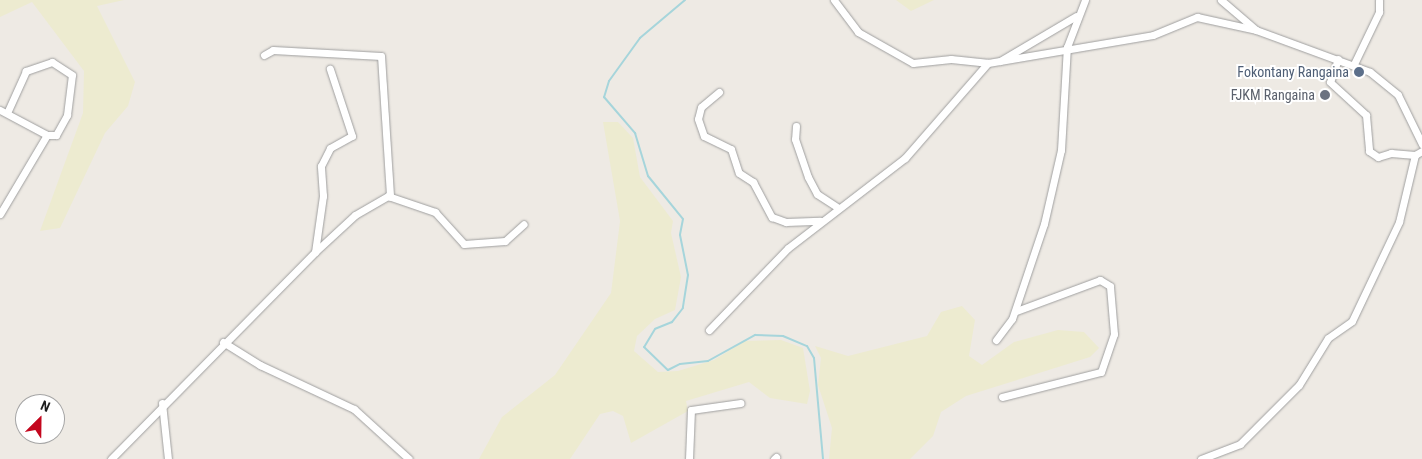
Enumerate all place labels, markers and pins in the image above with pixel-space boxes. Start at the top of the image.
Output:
place label: Fokontany Rangaina [1237,64,1349,80]
marker: Fokontany Rangaina [1353,66,1365,78]
place label: FJKM Rangaina [1231,87,1315,103]
marker: FJKM Rangaina [1319,89,1331,101]

